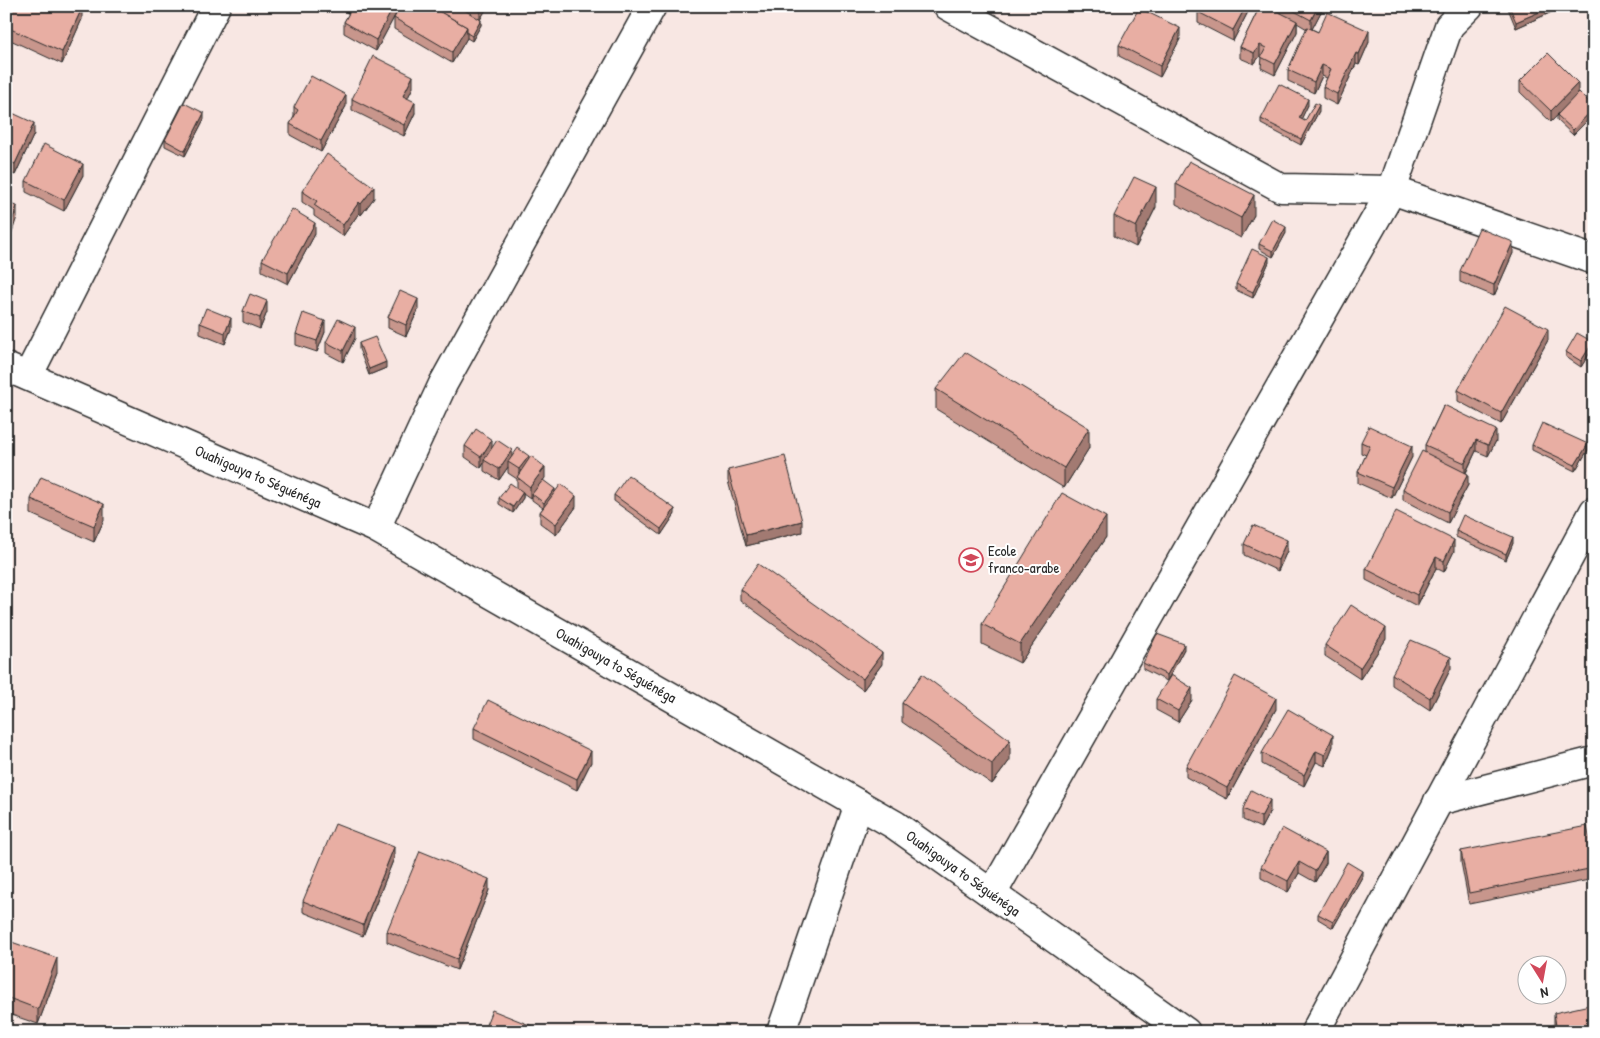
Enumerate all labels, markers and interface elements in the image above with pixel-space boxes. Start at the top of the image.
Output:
street label: Ouahigouya to Séguénéga [192,440,325,513]
place label: Ecole franco-arabe [988,540,1059,578]
school or university icon: Ecole franco-arabe [958,547,984,573]
street label: Ouahigouya to Séguénéga [552,622,681,708]
street label: Ouahigouya to Séguénéga [902,825,1025,921]
north arrow [1518,956,1568,1006]
text: N [1539,983,1550,1003]

